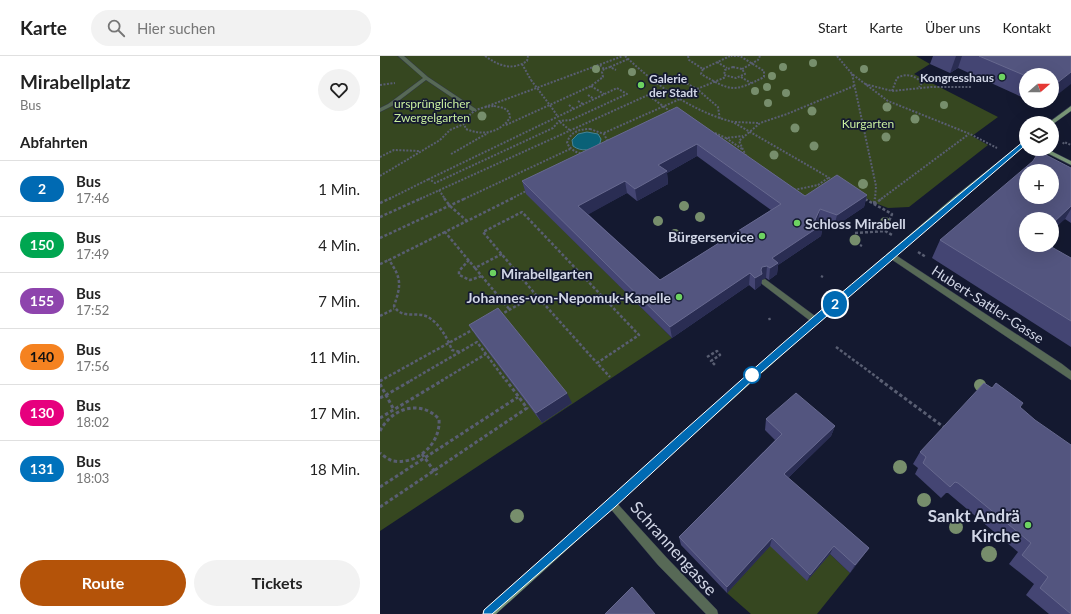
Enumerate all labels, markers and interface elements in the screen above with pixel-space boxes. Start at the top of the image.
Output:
search box [91,10,371,46]
text: Karte [20,16,67,39]
icon: search [105,17,127,39]
text: Hier suchen [137,19,215,37]
text: Start [818,19,847,36]
text: Karte [869,19,903,36]
text: Über uns [925,19,980,36]
text: Kontakt [1002,19,1051,36]
north arrow [1019,68,1059,108]
map controls [1019,68,1059,252]
button: heart [318,69,360,111]
text: Mirabellplatz [20,70,130,93]
place label: Kongresshaus [920,70,994,85]
place label: Galerie der Stadt [649,71,698,100]
marker: Kongresshaus [997,72,1007,82]
marker: Galerie der Stadt [636,80,646,90]
park label: ursprünglicher Zwergelgarten [394,96,471,125]
text: Bus [20,97,41,113]
park label: Kurgarten [842,116,894,131]
button: layers [1019,116,1059,156]
text: Abfahrten [20,133,88,151]
button: + [1019,164,1059,204]
text: Bus [76,172,101,190]
text: 2 [38,180,46,197]
text: 1 Min. [318,180,360,198]
text: 17:46 [76,190,109,206]
button: − [1019,212,1059,252]
place label: Schloss Mirabell [805,215,906,232]
marker: Schloss Mirabell [792,218,802,228]
text: Bus [76,228,101,246]
place label: Bürgerservice [668,228,755,245]
marker: Bürgerservice [757,231,767,241]
text: 150 [30,236,54,253]
text: 4 Min. [318,236,360,254]
text: 17:49 [76,246,109,262]
street label: Hubert-Sattler-Gasse [929,261,1047,347]
place label: Mirabellgarten [501,265,593,282]
marker: Mirabellgarten [488,268,498,278]
text: Bus [76,284,101,302]
place label: Johannes-von-Nepomuk-Kapelle [467,289,672,306]
line badge: 2 [822,291,848,317]
text: 155 [30,292,54,309]
text: 7 Min. [318,292,360,310]
marker: Johannes-von-Nepomuk-Kapelle [674,292,684,302]
text: 2 [831,295,839,312]
text: 17:52 [76,302,109,318]
text: Bus [76,340,101,358]
text: 140 [30,348,54,365]
text: 11 Min. [309,348,360,366]
text: 17:56 [76,358,109,374]
unlabelled marker [743,366,761,384]
text: Bus [76,396,101,414]
text: 130 [30,404,54,421]
text: 17 Min. [309,404,360,422]
text: 18:02 [76,414,109,430]
text: Bus [76,452,101,470]
text: 131 [30,460,54,477]
text: 18 Min. [309,460,360,478]
text: 18:03 [76,470,109,486]
street label: Schrannengasse [626,496,722,600]
place label: Sankt Andrä Kirche [928,505,1020,546]
marker: Sankt Andrä Kirche [1023,520,1033,530]
button: Route [20,560,186,606]
button: Tickets [194,560,360,606]

